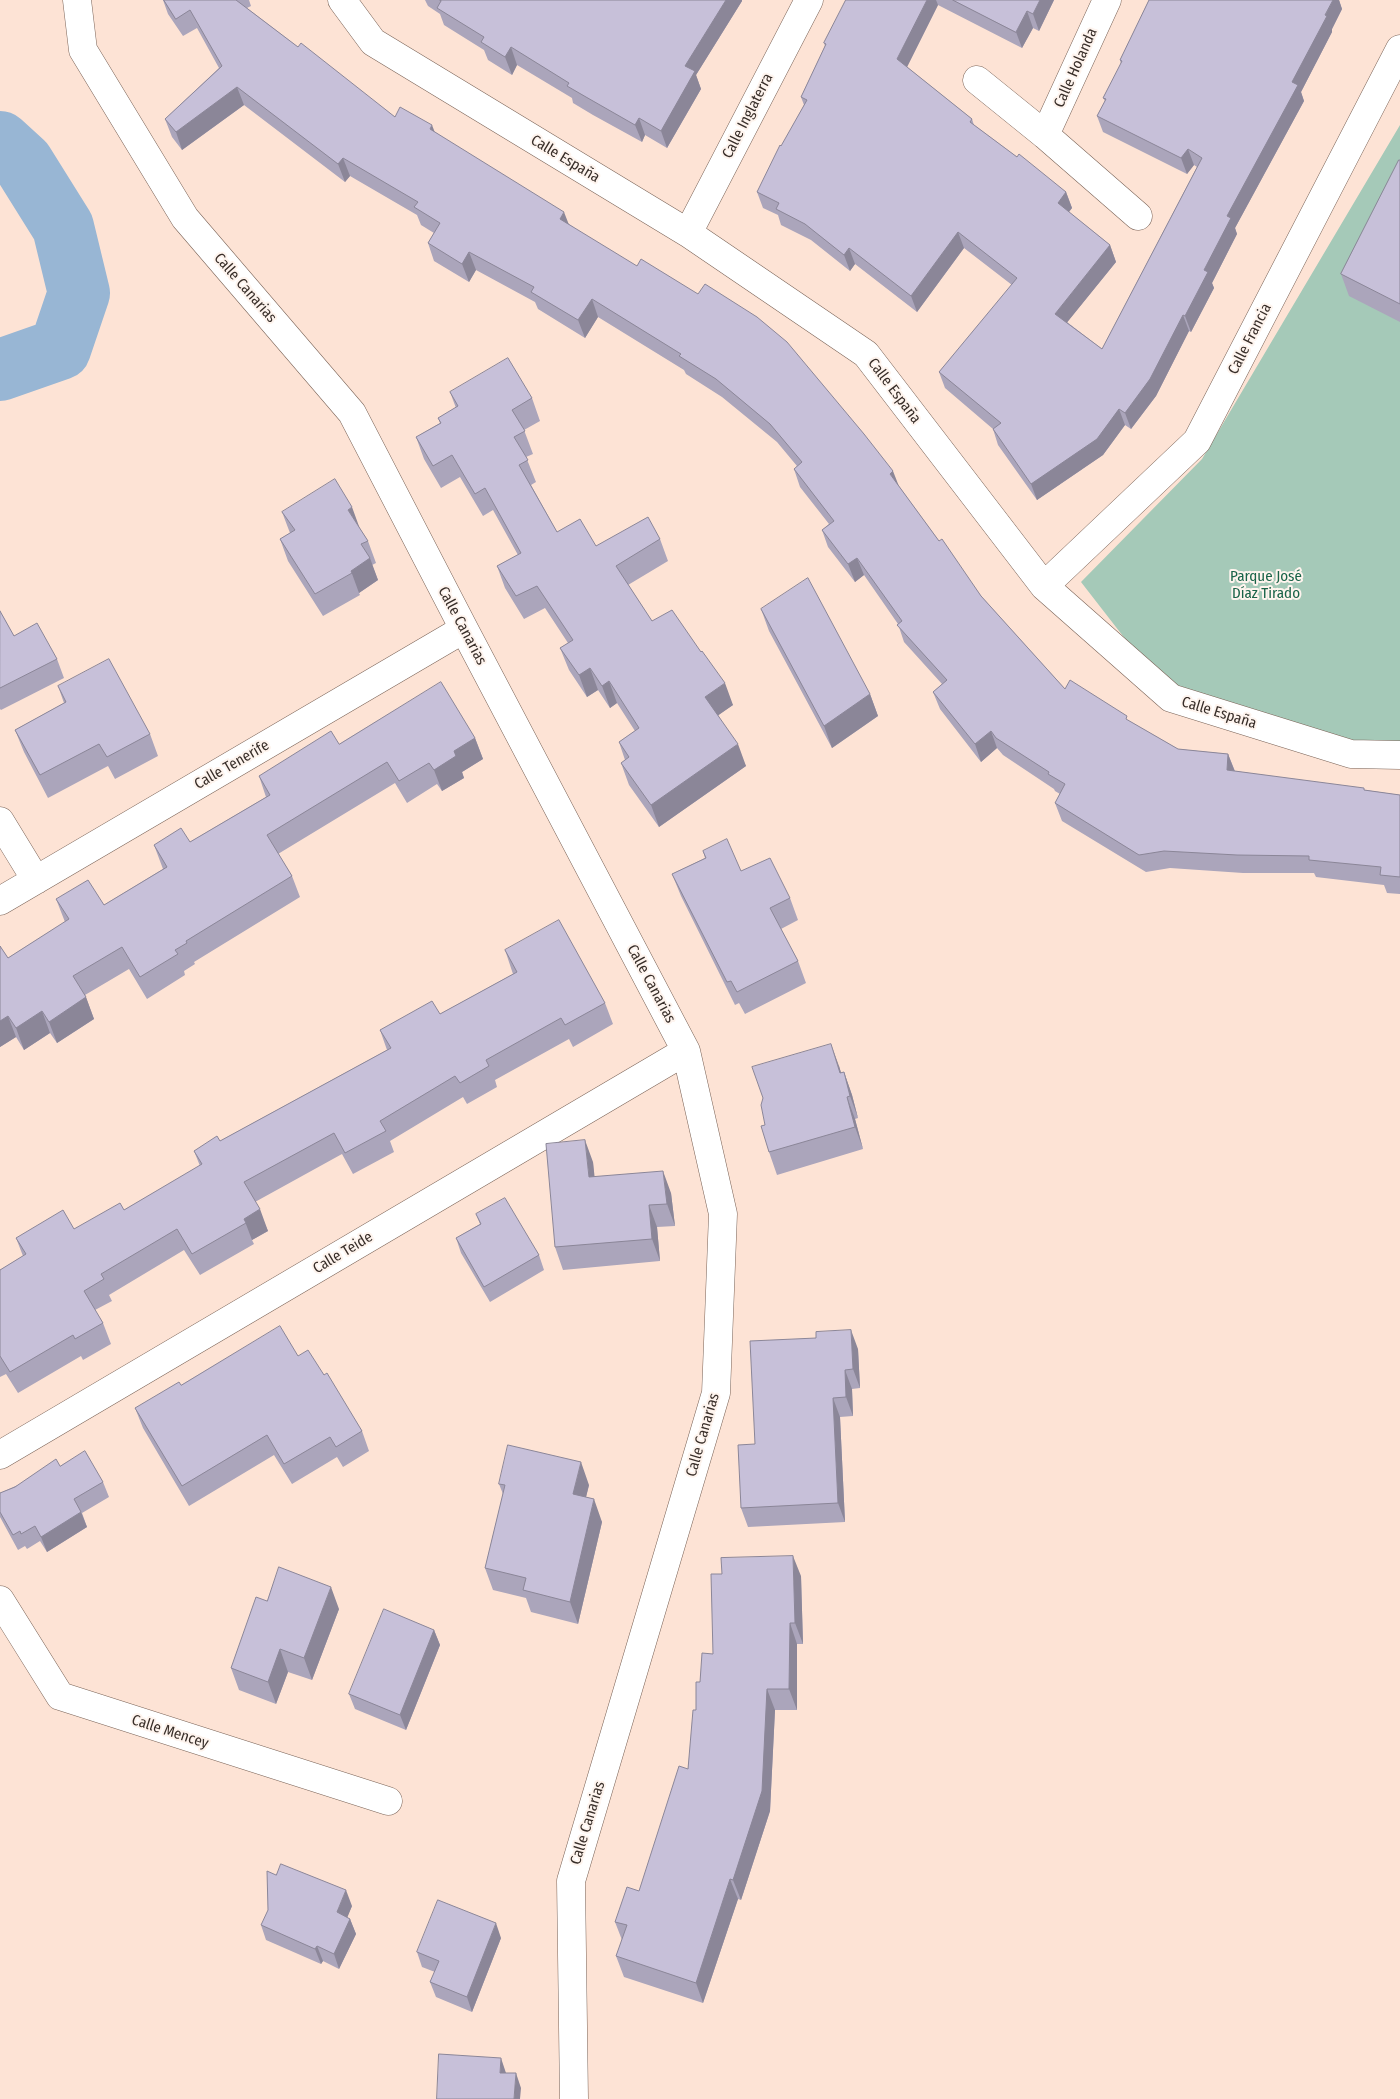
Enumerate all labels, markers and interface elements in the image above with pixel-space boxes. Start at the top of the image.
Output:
street label: Calle Holanda [1050,26,1102,110]
street label: Calle Inglaterra [719,70,777,162]
street label: Calle España [527,131,603,187]
street label: Calle Canarias [210,250,280,326]
street label: Calle Francia [1224,301,1276,377]
street label: Calle España [864,355,924,427]
park label: Parque José Díaz Tirado [1230,568,1302,603]
street label: Calle Canarias [434,584,490,668]
street label: Calle España [1179,693,1259,733]
street label: Calle Tenerife [191,736,273,794]
street label: Calle Canarias [623,942,679,1026]
street label: Calle Teide [310,1228,376,1278]
street label: Calle Canarias [682,1391,724,1479]
street label: Calle Mencey [129,1711,211,1753]
street label: Calle Canarias [567,1779,609,1867]

